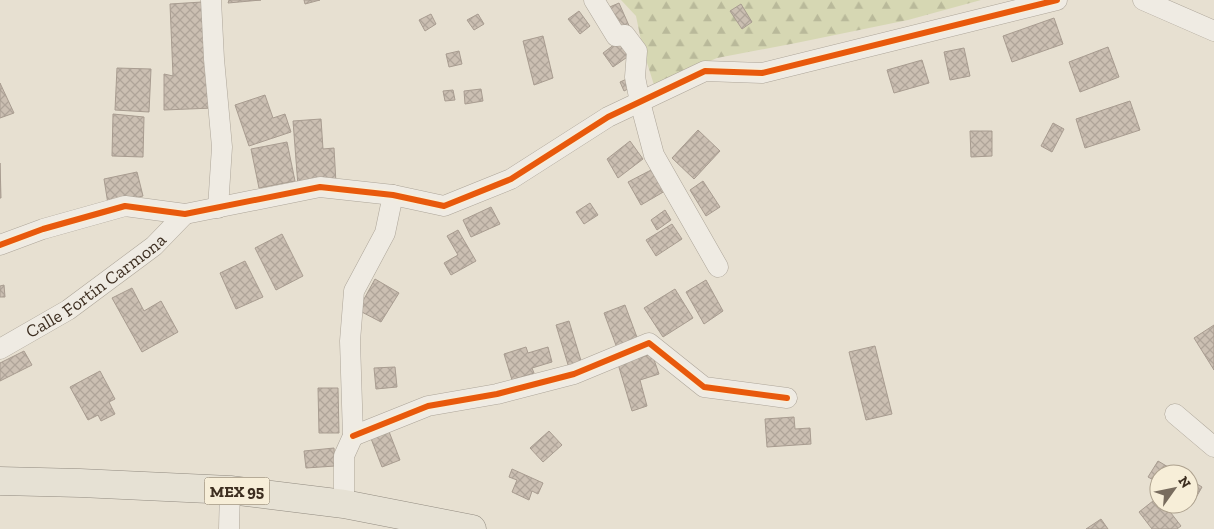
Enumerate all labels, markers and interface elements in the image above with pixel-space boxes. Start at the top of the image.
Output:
street label: Calle Fortín Carmona [22,229,171,343]
north arrow [1149,464,1199,514]
text: N [1174,473,1195,492]
road number: MEX 95 [204,478,270,504]

